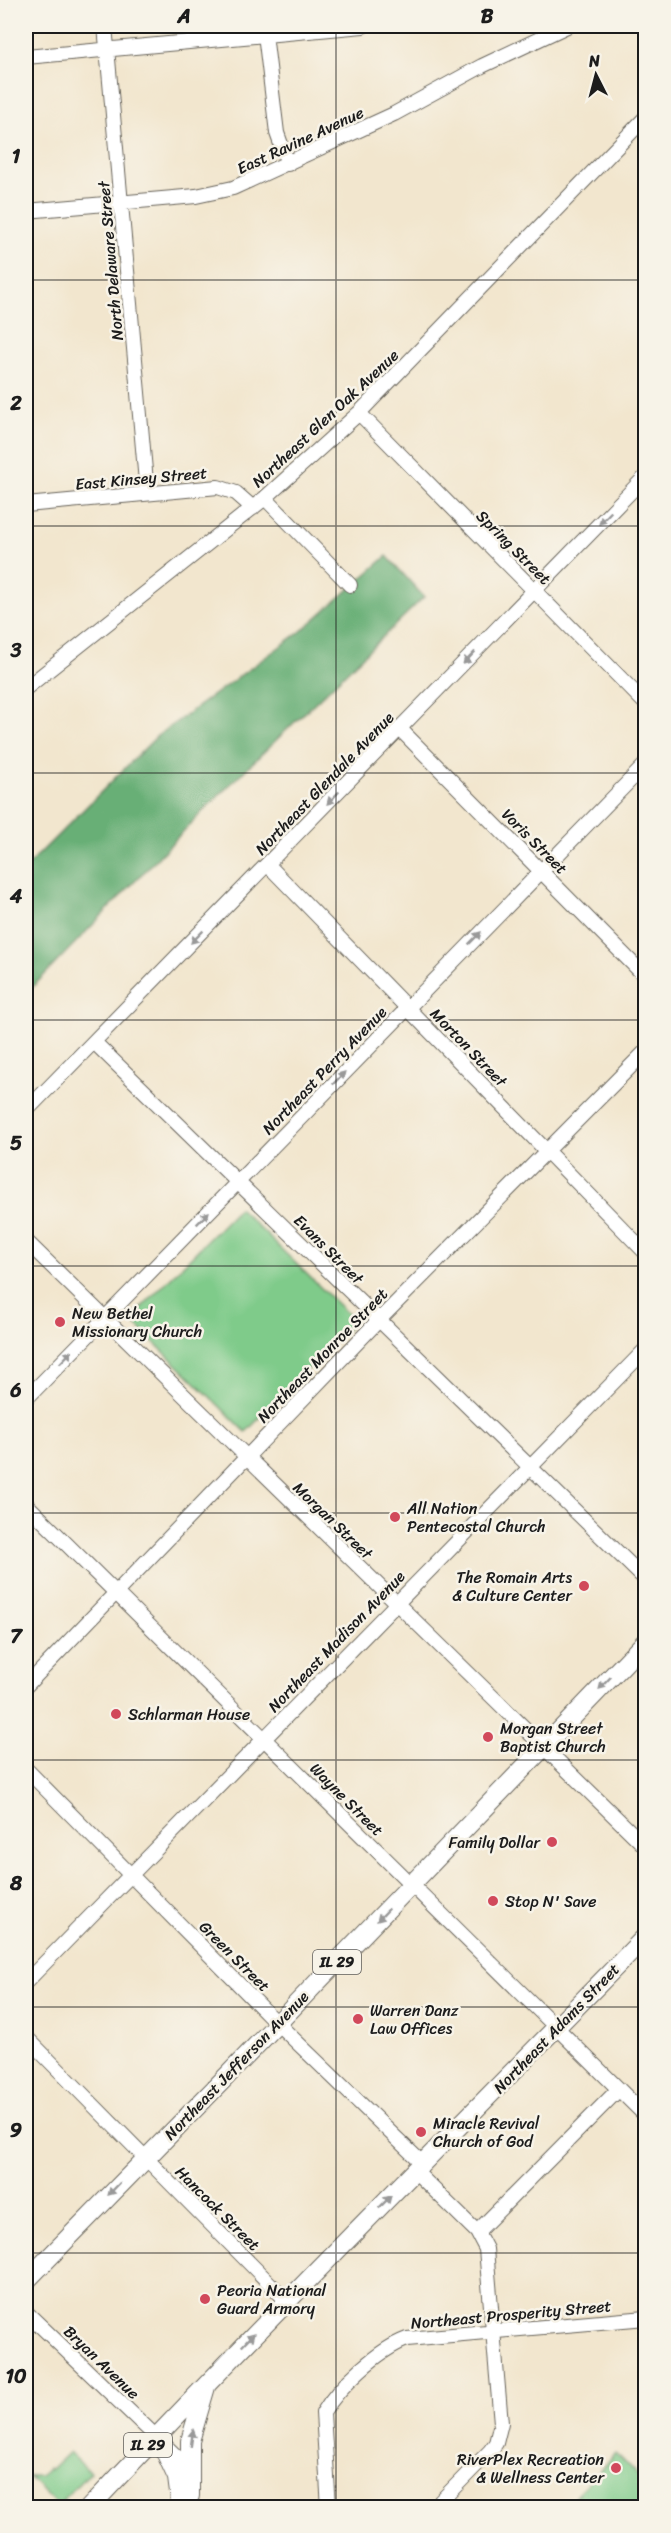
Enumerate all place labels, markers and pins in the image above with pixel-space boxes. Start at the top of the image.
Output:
place label: New Bethel Missionary Church [72,1299,202,1346]
marker: New Bethel Missionary Church [53,1315,67,1329]
place label: All Nation Pentecostal Church [406,1494,546,1541]
marker: All Nation Pentecostal Church [388,1510,402,1524]
place label: The Romain Arts & Culture Center [452,1563,573,1610]
marker: The Romain Arts & Culture Center [577,1579,591,1593]
place label: Schlarman House [128,1700,250,1729]
marker: Schlarman House [109,1707,123,1721]
place label: Morgan Street Baptist Church [500,1714,606,1761]
marker: Morgan Street Baptist Church [481,1730,495,1744]
place label: Family Dollar [448,1828,541,1857]
marker: Family Dollar [545,1835,559,1849]
place label: Stop N' Save [505,1887,596,1916]
marker: Stop N' Save [486,1894,500,1908]
place label: Warren Danz Law Offices [370,1996,459,2043]
marker: Warren Danz Law Offices [351,2012,365,2026]
place label: Miracle Revival Church of God [433,2109,540,2156]
marker: Miracle Revival Church of God [414,2125,428,2139]
place label: Peoria National Guard Armory [217,2276,327,2323]
marker: Peoria National Guard Armory [198,2292,212,2306]
place label: RiverPlex Recreation & Wellness Center [457,2445,605,2492]
marker: RiverPlex Recreation & Wellness Center [609,2461,623,2475]

